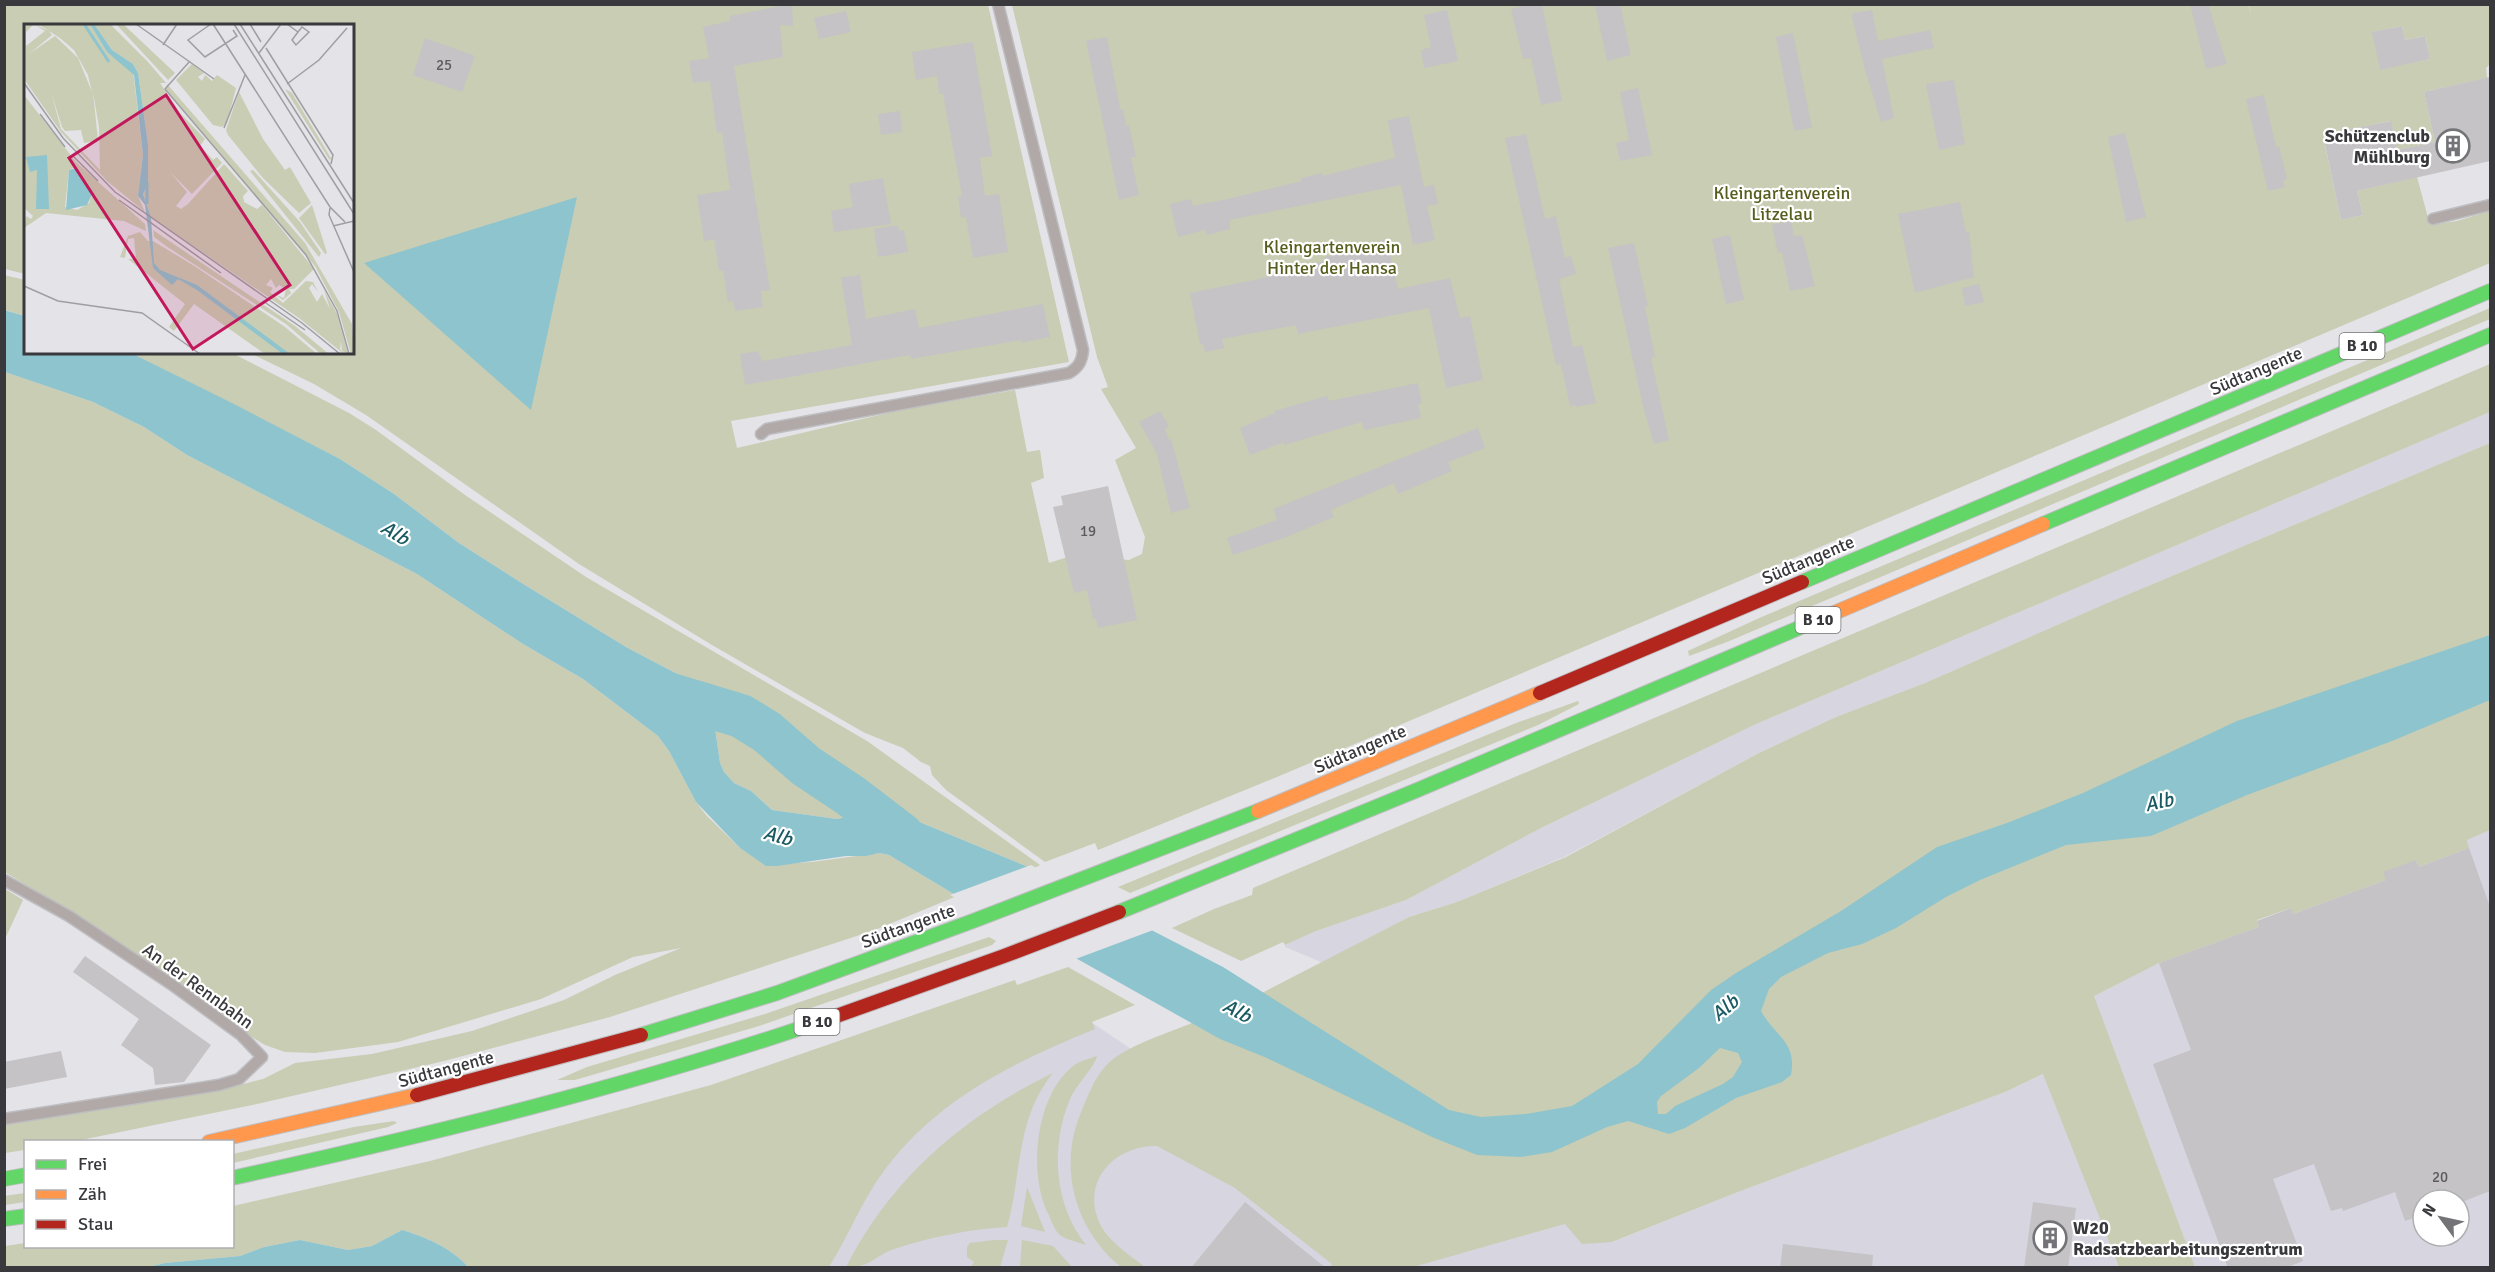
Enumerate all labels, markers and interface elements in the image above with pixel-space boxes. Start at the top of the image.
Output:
inset map [24,24,354,354]
house number: 25 [436,56,452,74]
place label: Schützenclub Mühlburg [2325,125,2430,168]
building icon: Schützenclub Mühlburg [2435,128,2471,164]
park label: Kleingartenverein Litzelau [1714,182,1850,225]
park label: Kleingartenverein Hinter der Hansa [1264,236,1400,279]
road number: B 10 [2340,333,2384,359]
street label: Südtangente [2207,342,2305,400]
water label: Alb [376,515,415,552]
house number: 19 [1080,522,1096,540]
street label: Südtangente [1759,531,1857,589]
road number: B 10 [1796,607,1840,633]
street label: Südtangente [1311,720,1409,778]
water label: Alb [2142,786,2177,817]
water label: Alb [761,820,796,852]
street label: Südtangente [858,899,958,953]
street label: An der Rennbahn [138,938,258,1034]
water label: Alb [1706,988,1745,1027]
water label: Alb [1219,993,1257,1029]
road number: B 10 [794,1009,840,1035]
street label: Südtangente [396,1046,496,1092]
legend [24,1140,234,1248]
text: Frei [78,1153,107,1175]
house number: 20 [2432,1168,2448,1186]
text: Zäh [78,1183,107,1205]
north arrow [2411,1188,2471,1248]
text: N [2418,1200,2441,1220]
text: Stau [78,1213,113,1235]
place label: W20 Radsatzbearbeitungszentrum [2073,1217,2303,1260]
building icon: W20 Radsatzbearbeitungszentrum [2032,1220,2068,1256]

